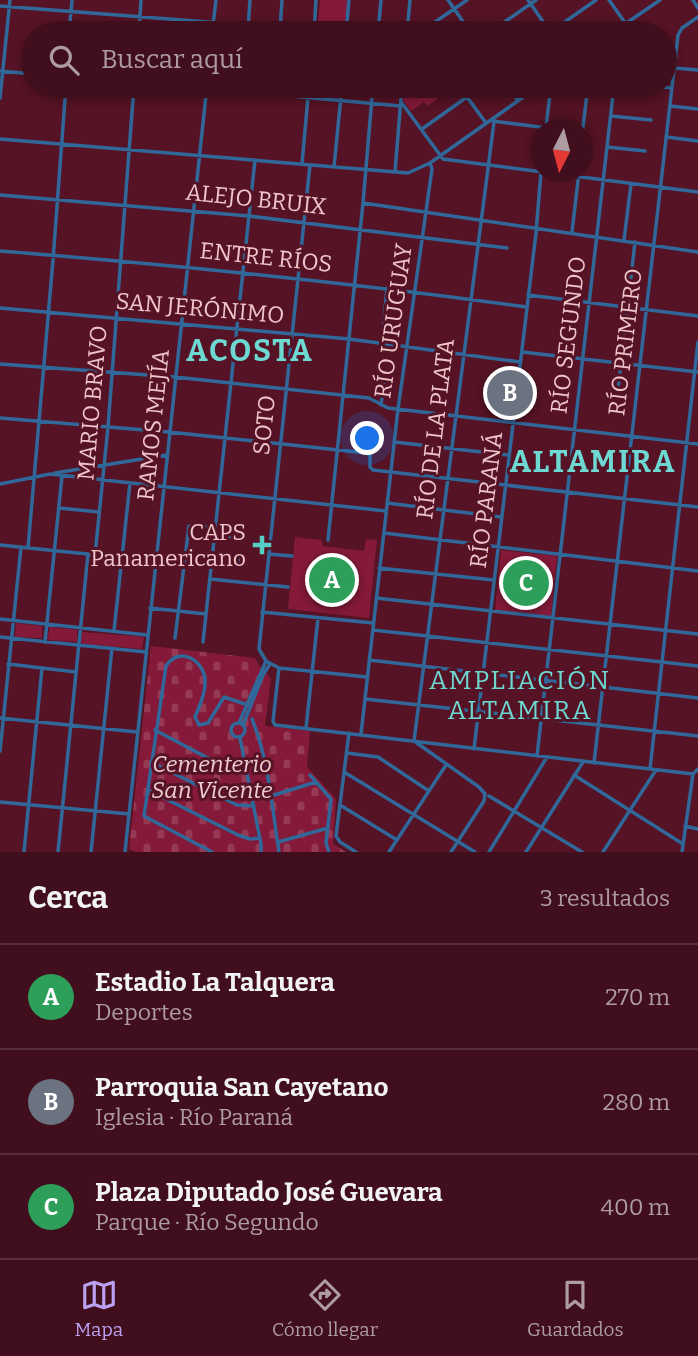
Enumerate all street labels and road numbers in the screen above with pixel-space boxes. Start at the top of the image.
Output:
street label: ALEJO BRUIX [184,178,328,220]
street label: ENTRE RÍOS [198,236,334,278]
street label: RÍO URUGUAY [368,242,418,400]
street label: RÍO SEGUNDO [544,255,592,415]
street label: RÍO PRIMERO [602,267,648,417]
street label: SAN JERÓNIMO [115,287,285,329]
street label: MARIO BRAVO [71,324,113,482]
street label: RÍO DE LA PLATA [410,337,460,521]
street label: RAMOS MEJÍA [131,347,175,502]
street label: SOTO [247,394,281,456]
street label: RÍO PARANÁ [464,429,508,570]

